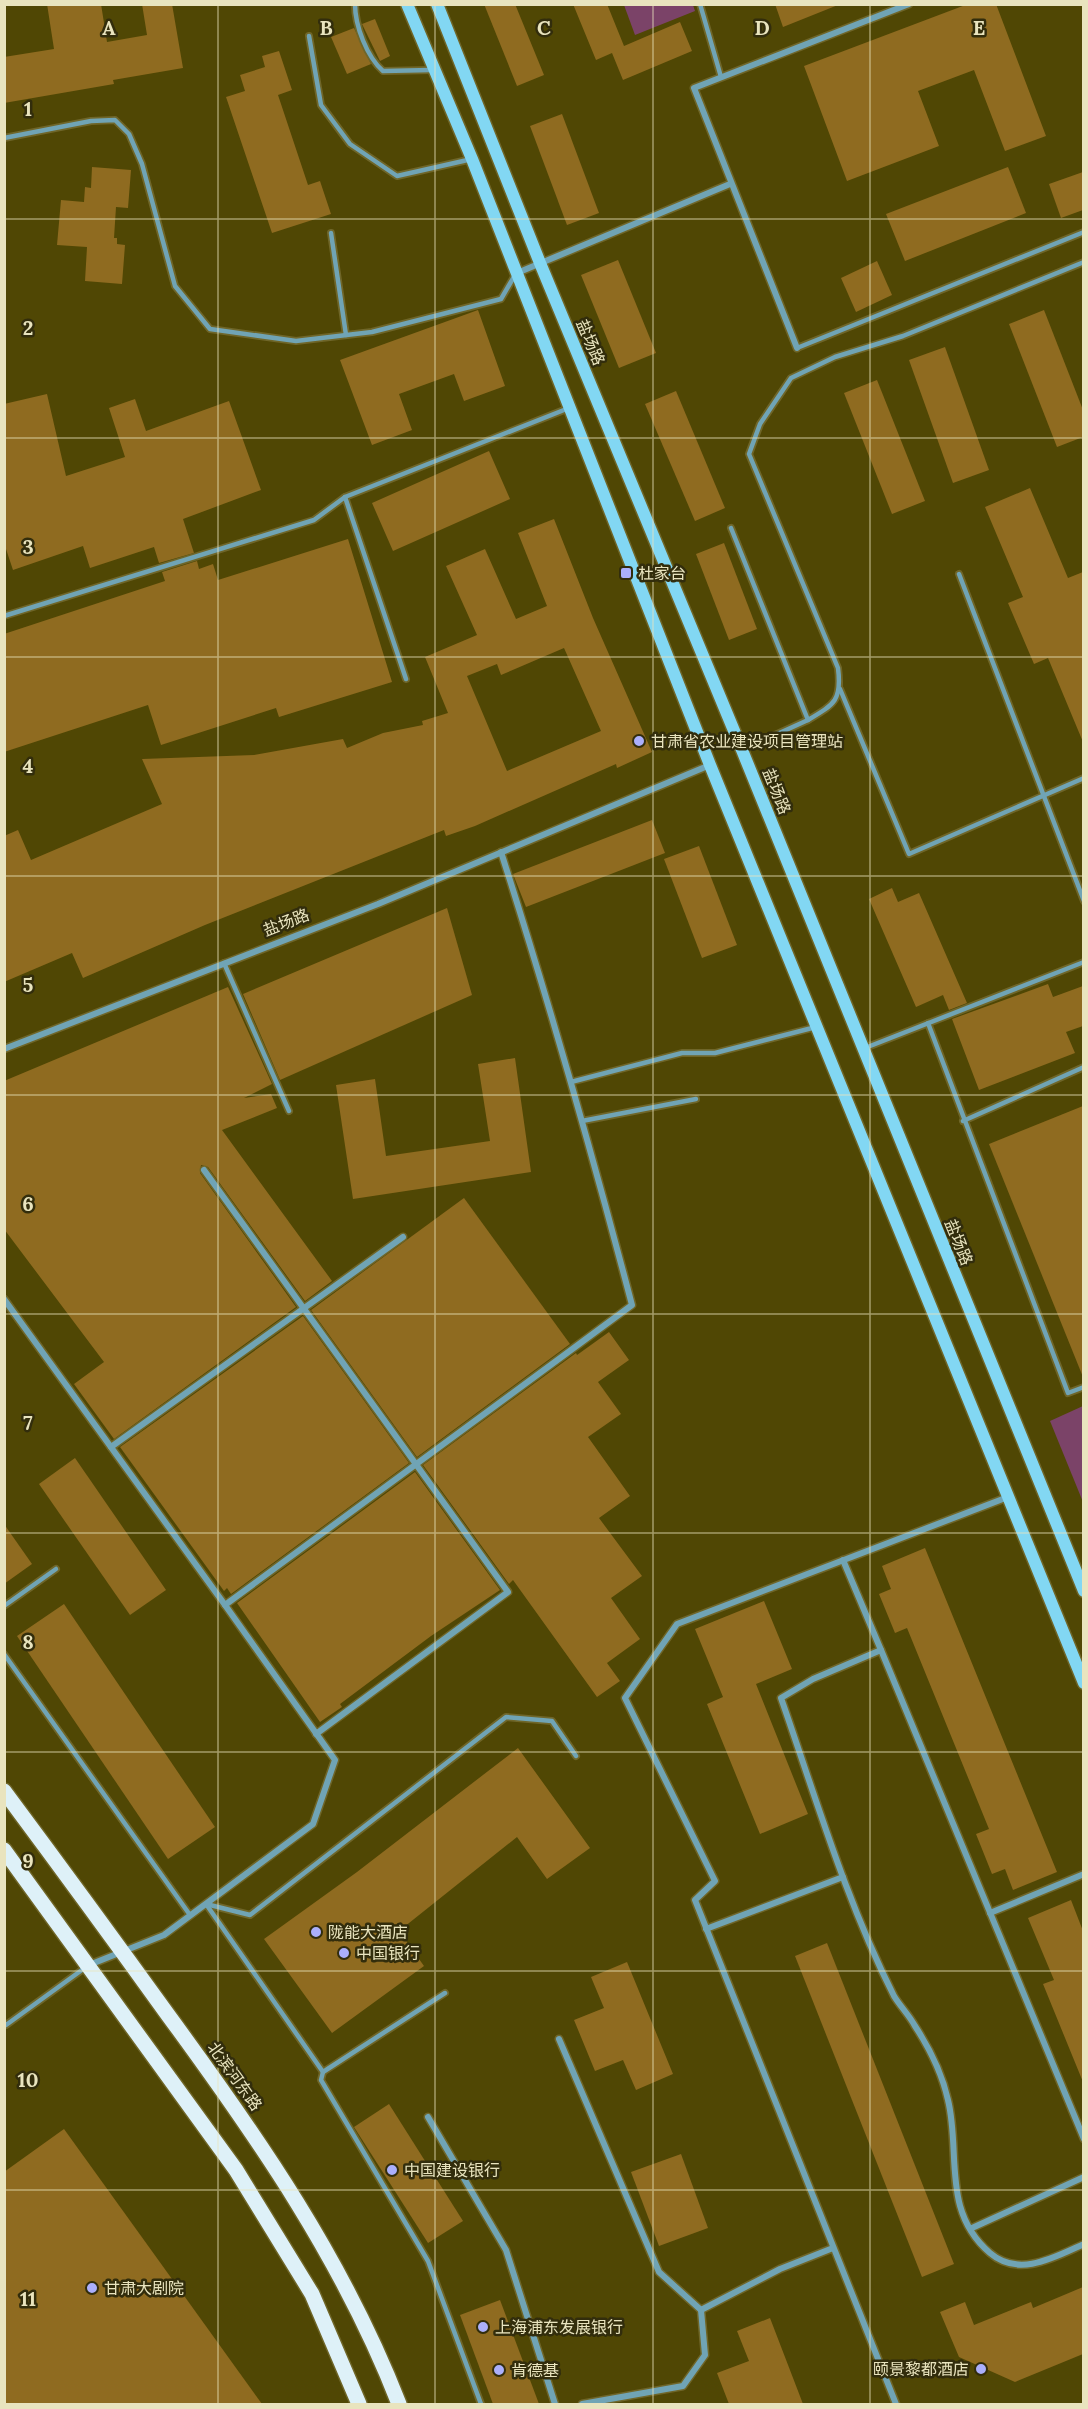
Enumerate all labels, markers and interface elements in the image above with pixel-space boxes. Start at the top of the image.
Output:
text: A [102,15,116,40]
text: B [319,15,333,40]
text: C [537,15,551,40]
text: D [754,15,770,40]
text: E [973,15,985,40]
text: 1 [24,96,32,121]
text: 2 [23,315,33,340]
street label: 盐场路 [572,316,610,368]
text: 3 [22,534,34,559]
place label: 杜家台 [638,563,686,583]
marker: 杜家台 [619,566,633,580]
place label: 甘肃省农业建设项目管理站 [651,731,843,751]
marker: 甘肃省农业建设项目管理站 [632,734,646,748]
text: 4 [23,753,34,778]
street label: 盐场路 [759,765,795,817]
street label: 盐场路 [260,904,312,940]
text: 5 [23,972,34,997]
text: 6 [22,1191,34,1216]
street label: 盐场路 [941,1216,977,1268]
text: 7 [23,1410,33,1435]
text: 8 [22,1629,34,1654]
text: 9 [22,1848,34,1873]
place label: 陇能大酒店 [328,1922,408,1942]
marker: 陇能大酒店 [309,1925,323,1939]
place label: 中国银行 [356,1943,420,1963]
marker: 中国银行 [337,1946,351,1960]
street label: 北滨河东路 [203,2038,267,2114]
text: 10 [18,2067,38,2092]
place label: 中国建设银行 [404,2160,500,2180]
marker: 中国建设银行 [385,2163,399,2177]
place label: 甘肃大剧院 [104,2278,184,2298]
marker: 甘肃大剧院 [85,2281,99,2295]
text: 11 [20,2286,36,2311]
place label: 上海浦东发展银行 [495,2317,623,2337]
marker: 上海浦东发展银行 [476,2320,490,2334]
place label: 颐景黎都酒店 [873,2359,969,2379]
place label: 肯德基 [511,2360,559,2380]
marker: 颐景黎都酒店 [974,2362,988,2376]
marker: 肯德基 [492,2363,506,2377]

